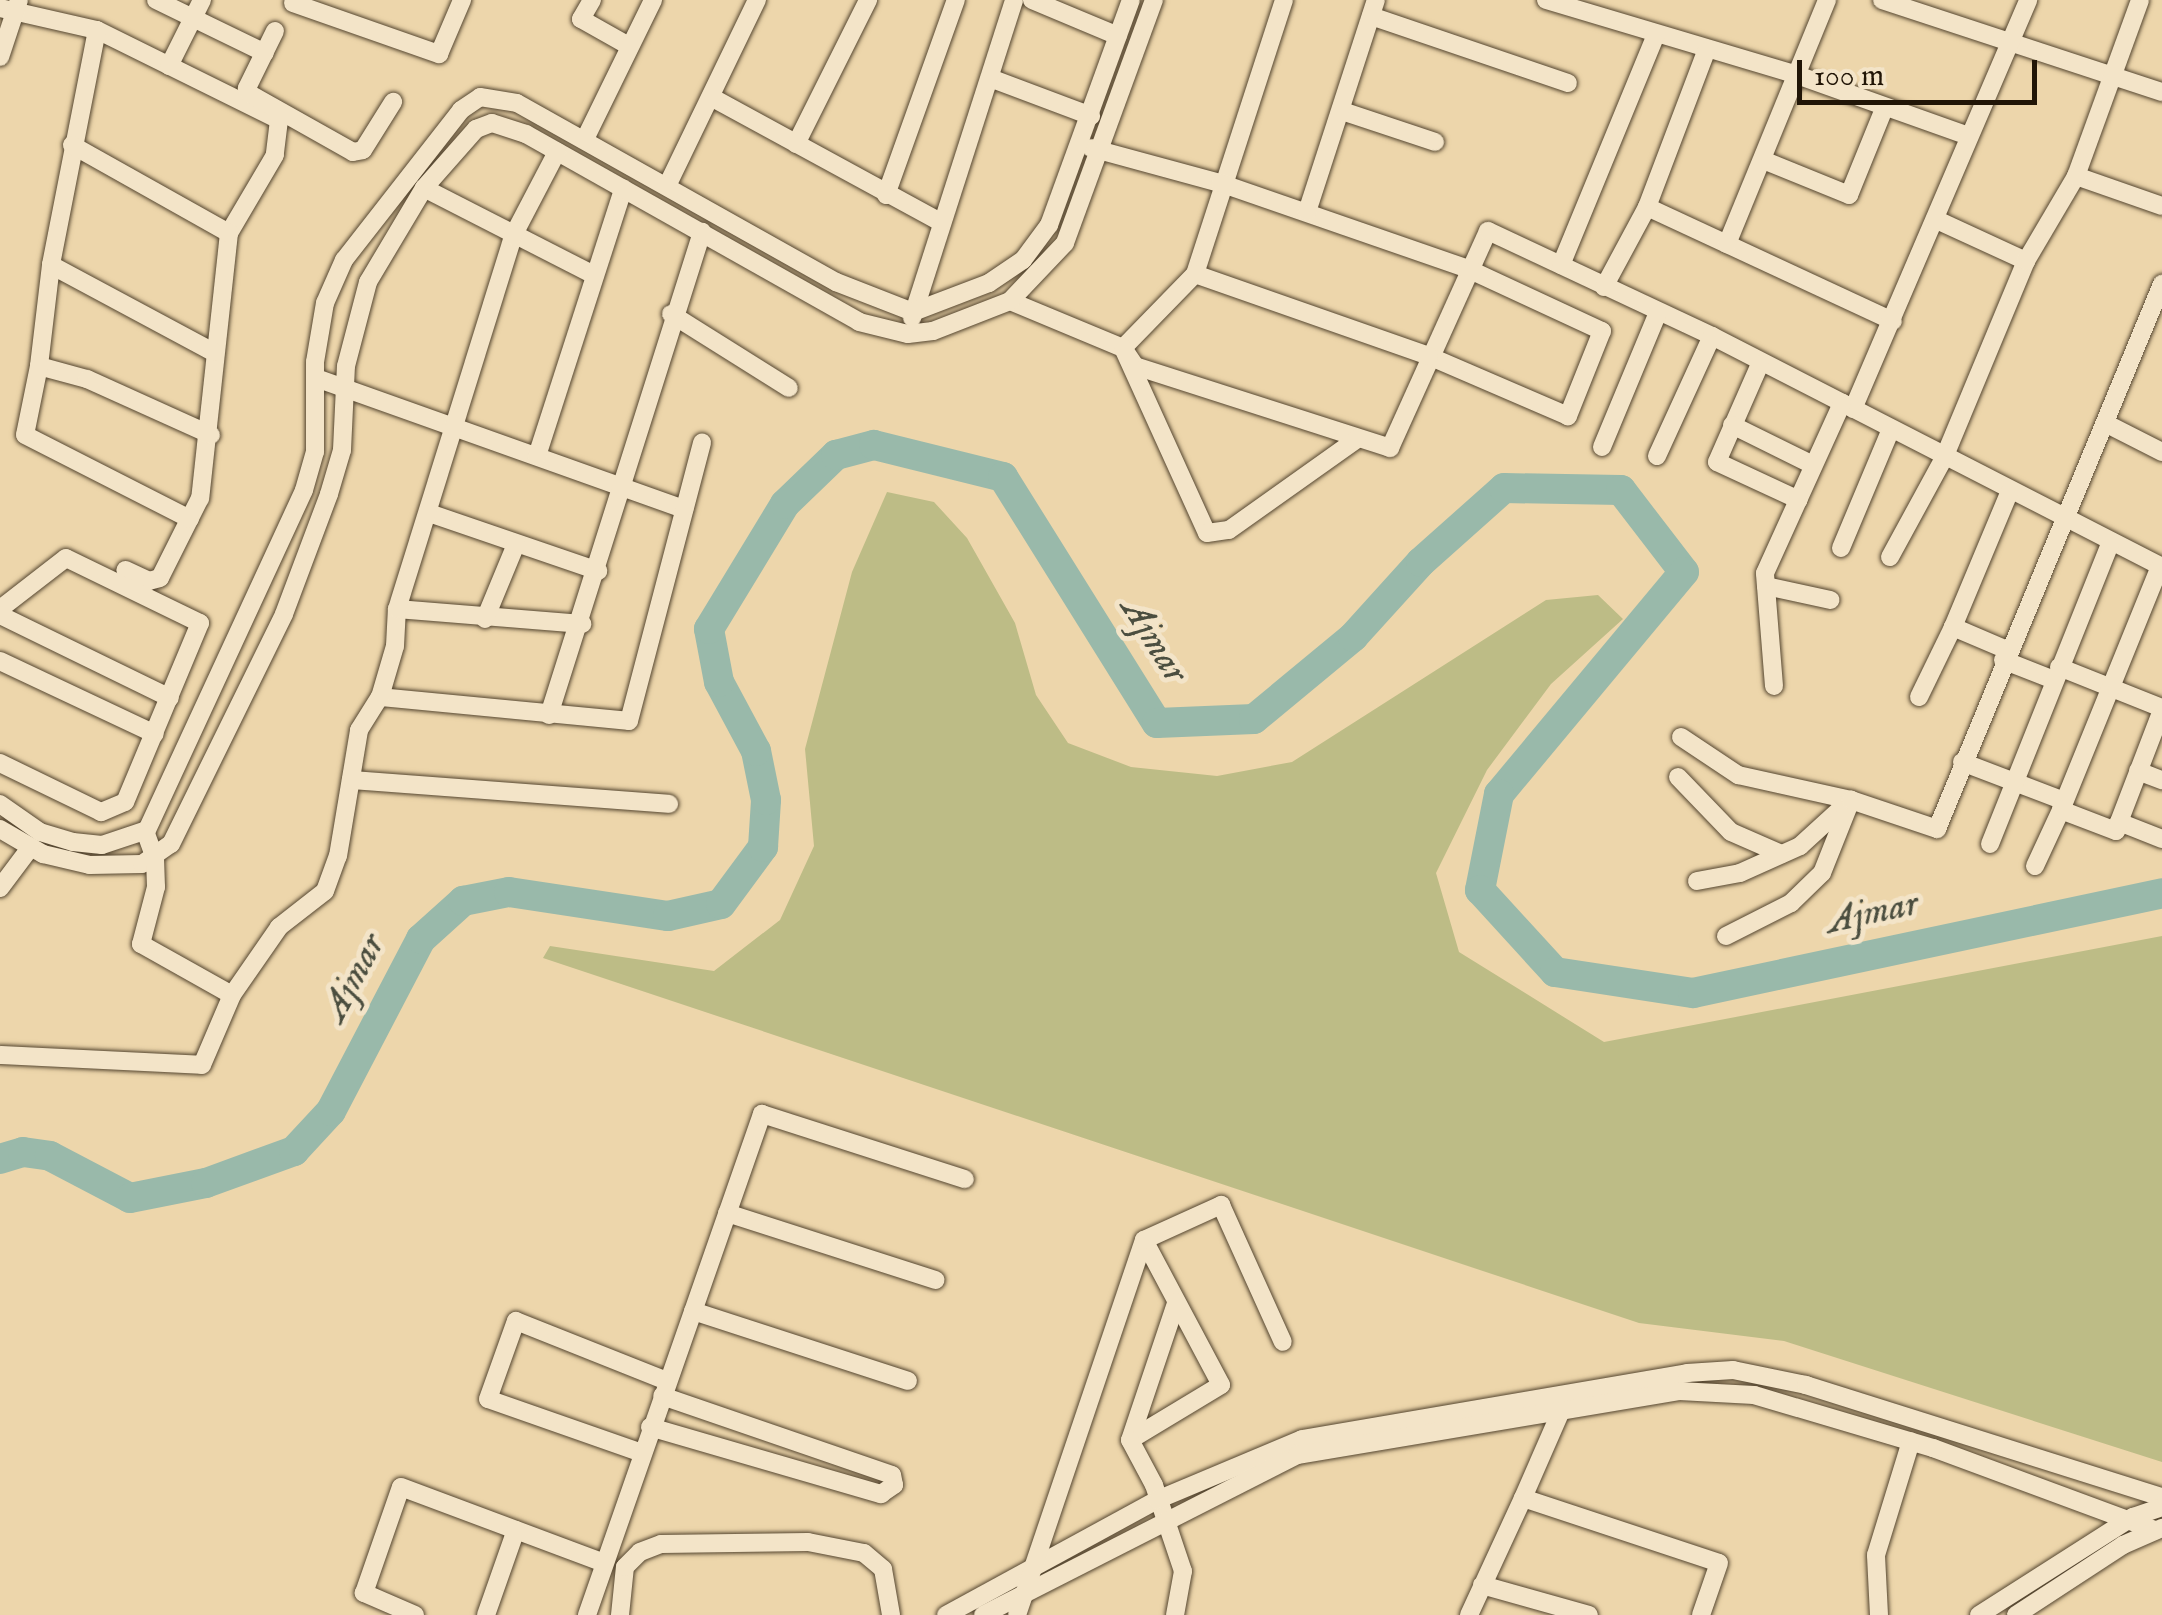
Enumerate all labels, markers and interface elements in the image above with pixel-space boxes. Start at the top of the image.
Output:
scale bar [1802,40,2042,102]
text: 100 m [1814,58,1884,96]
water label: Ajmar [1109,590,1197,692]
water label: Ajmar [1823,882,1923,946]
water label: Ajmar [313,927,397,1029]

